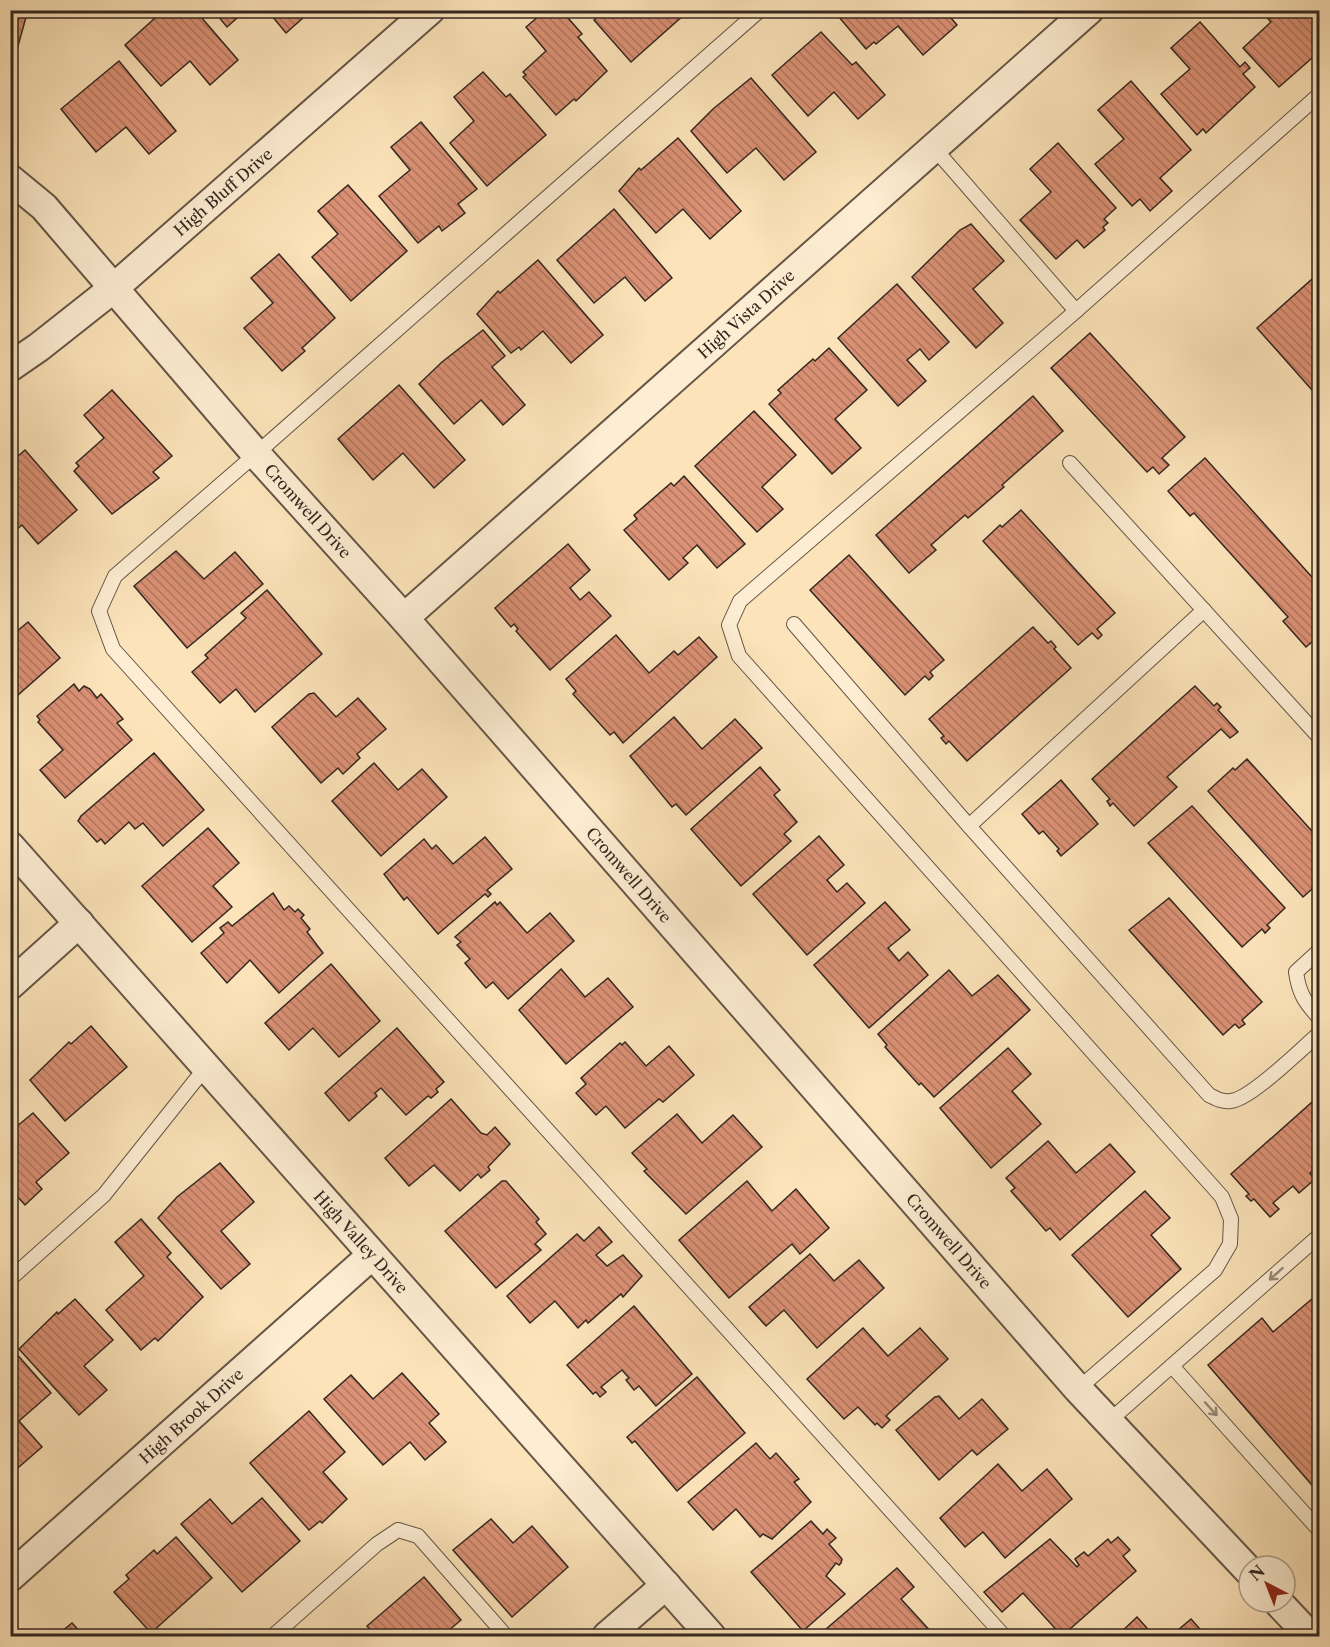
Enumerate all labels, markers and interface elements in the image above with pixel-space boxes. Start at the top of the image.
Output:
street label: High Bluff Drive [170,144,276,240]
street label: High Vista Drive [693,265,799,363]
street label: Cromwell Drive [260,460,356,562]
street label: Cromwell Drive [582,823,676,927]
street label: High Valley Drive [310,1186,412,1298]
street label: Cromwell Drive [902,1189,996,1293]
one-way arrow [1269,1267,1284,1281]
street label: High Brook Drive [135,1364,247,1468]
one-way arrow [1204,1402,1218,1417]
north arrow [1237,1554,1297,1614]
text: N [1245,1561,1269,1585]

